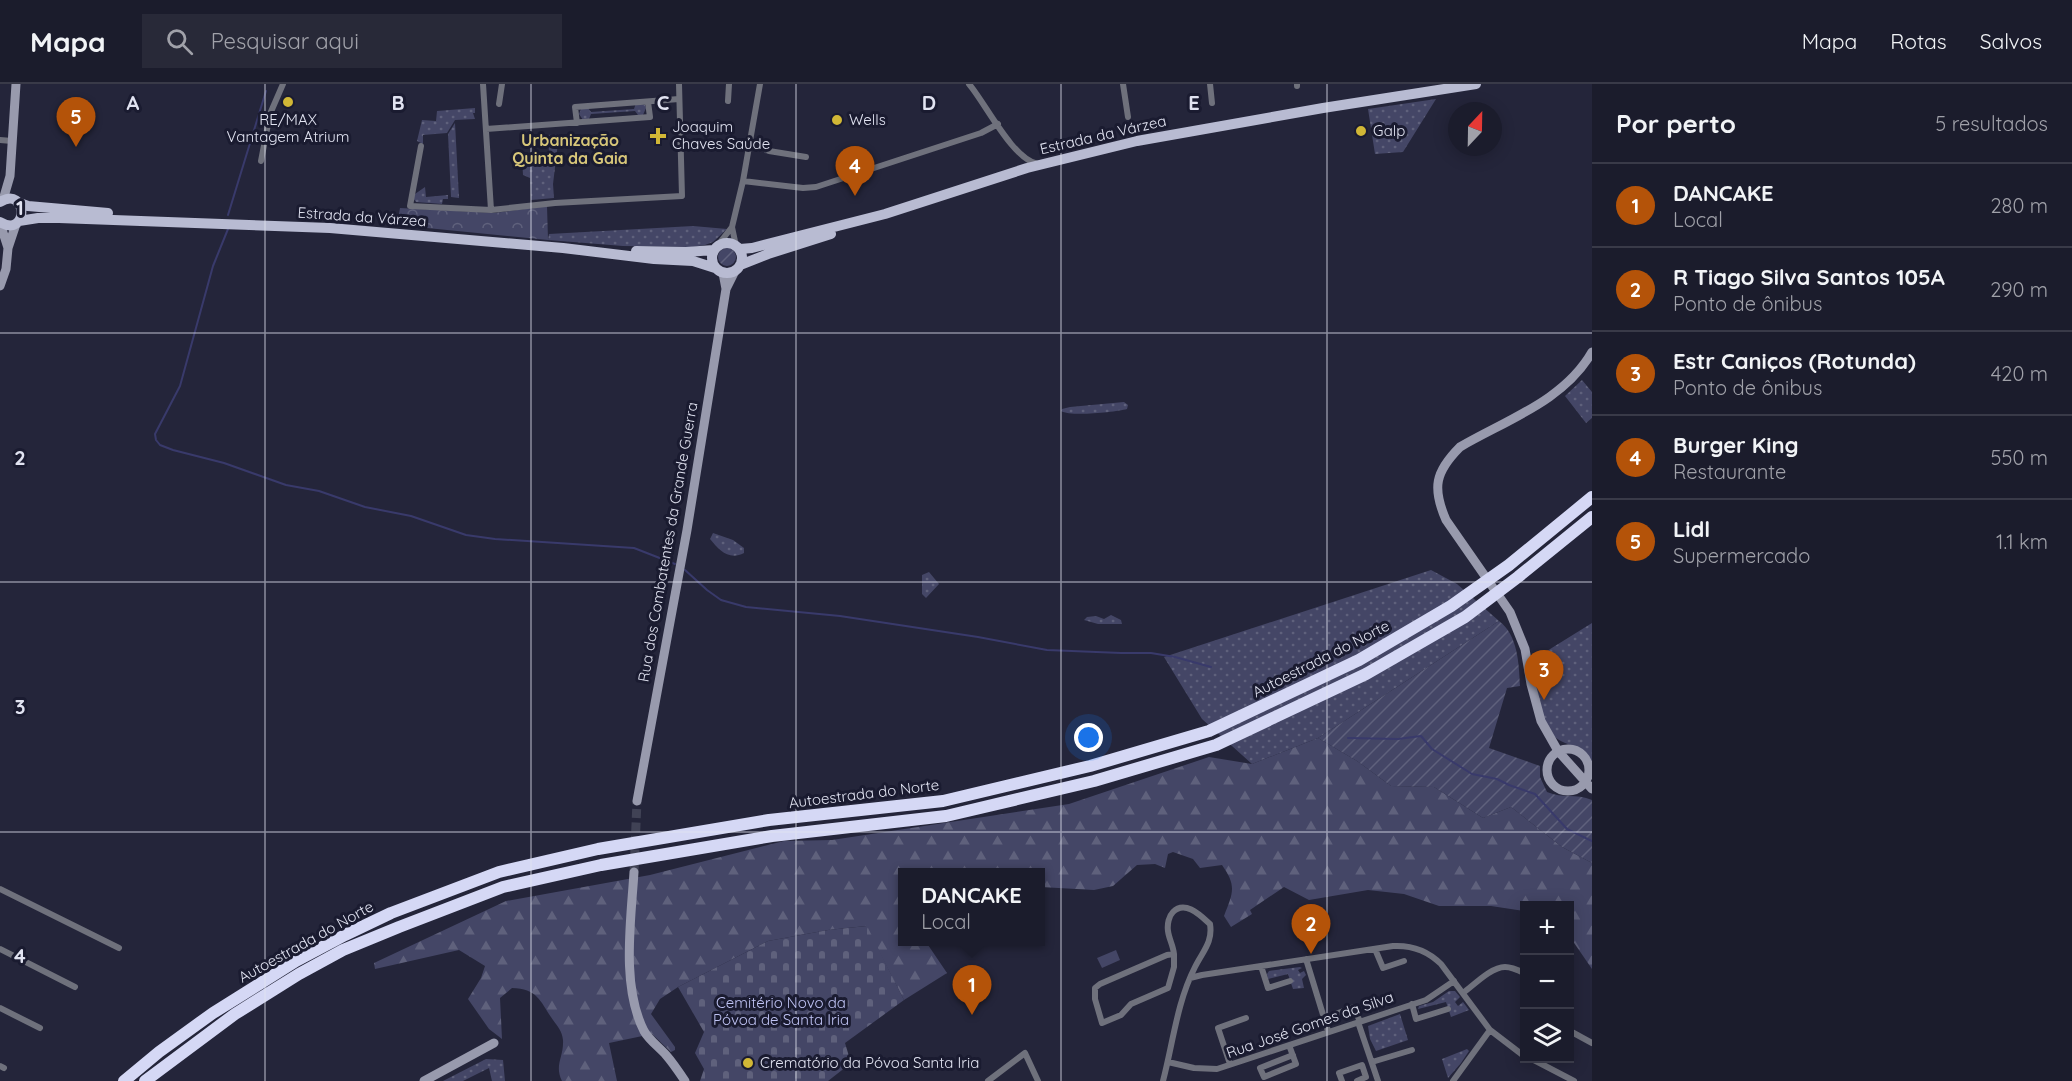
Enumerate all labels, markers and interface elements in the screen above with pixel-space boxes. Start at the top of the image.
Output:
search box [142,14,562,68]
text: Mapa [30,24,106,59]
icon: search [163,25,196,58]
text: Pesquisar aqui [211,27,359,55]
text: Mapa [1802,28,1857,54]
text: Rotas [1890,28,1947,54]
text: Salvos [1980,28,2042,54]
text: A [127,90,140,115]
text: B [391,90,405,115]
text: C [657,90,670,115]
text: D [922,90,936,115]
text: E [1188,90,1200,115]
marker: RE/MAX Vantagem Atrium [281,95,295,109]
pin: 5 [56,98,96,147]
north arrow [1448,102,1502,156]
text: Por perto [1616,107,1736,140]
place label: RE/MAX Vantagem Atrium [227,110,349,146]
place label: Wells [849,110,886,129]
street label: Estrada da Várzea [1038,111,1168,158]
text: 5 resultados [1935,111,2048,136]
marker: Wells [830,113,844,127]
place label: Joaquim Chaves Saúde [672,117,770,153]
place label: Galp [1373,121,1405,140]
marker: Galp [1354,124,1368,138]
marker: Joaquim Chaves Saúde [649,127,667,145]
district label: Urbanização Quinta da Gaia [512,130,628,168]
pin: 4 [836,147,874,196]
text: DANCAKE [1673,179,1774,207]
text: 1 [1632,193,1639,218]
text: 280 m [1991,193,2048,218]
text: 1 [16,195,24,220]
street label: Estrada da Várzea [297,203,427,230]
text: Local [1673,207,1723,232]
text: R Tiago Silva Santos 105A [1673,263,1945,291]
text: 2 [1630,277,1641,302]
text: 290 m [1990,277,2048,302]
text: Ponto de ônibus [1673,291,1822,316]
text: Estr Caniços (Rotunda) [1673,347,1916,375]
text: 3 [1630,361,1641,386]
text: 420 m [1991,361,2048,386]
text: Ponto de ônibus [1673,375,1822,400]
street label: Rua dos Combatentes da Grande Guerra [633,400,702,683]
text: Burger King [1673,431,1799,459]
text: 2 [14,445,26,470]
text: 4 [1630,445,1641,470]
text: 550 m [1991,445,2048,470]
text: Restaurante [1673,459,1786,484]
text: Lidl [1673,515,1710,543]
text: 5 [1630,529,1641,554]
text: 1.1 km [1996,529,2048,554]
text: Supermercado [1673,543,1810,568]
street label: Autoestrada do Norte [1249,616,1392,701]
pin: 3 [1524,650,1564,700]
text: 3 [15,694,25,719]
your location [1074,723,1103,752]
street label: Autoestrada do Norte [788,775,940,812]
popup [898,868,1045,946]
text: DANCAKE [921,881,1022,909]
street label: Autoestrada do Norte [235,897,376,987]
map controls [1520,901,1574,1063]
button: + [1520,901,1574,955]
pin: 2 [1292,904,1330,954]
text: Local [921,909,971,934]
text: 4 [14,943,26,968]
button: − [1520,955,1574,1009]
pin: 1 [952,966,992,1015]
street label: Rua José Gomes da Silva [1224,987,1396,1062]
park label: Cemitério Novo da Póvoa de Santa Iria [713,993,849,1029]
button: layers [1520,1009,1574,1063]
place label: Crematório da Póvoa Santa Iria [760,1053,979,1072]
marker: Crematório da Póvoa Santa Iria [741,1056,755,1070]

